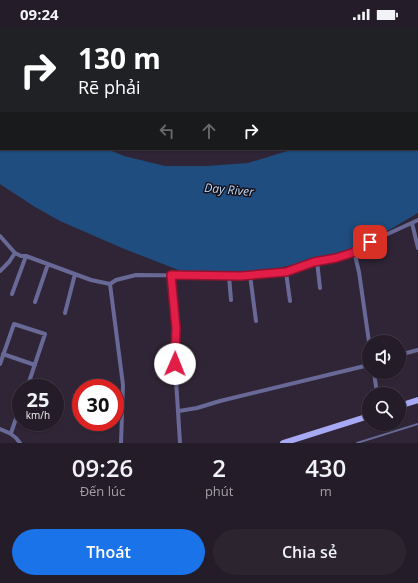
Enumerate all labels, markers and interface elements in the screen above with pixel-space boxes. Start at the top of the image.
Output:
text: 09:24 [20,4,59,24]
text: 130 m [78,39,161,77]
icon: right [12,44,64,96]
text: Rẽ phải [78,75,141,99]
icon: left [156,120,178,142]
icon: ahead [198,120,220,142]
icon: right [240,120,262,142]
water label: Day River [204,179,256,200]
pin [353,225,387,259]
icon: arrive [359,231,381,253]
map controls [362,335,406,431]
button: sound [362,335,406,379]
position arrow [154,343,196,385]
speed limit sign: 30 [72,379,124,431]
text: 25 [27,386,49,413]
button: search [362,387,406,431]
text: km/h [26,408,50,422]
text: 09:26 [72,451,133,484]
text: 2 [212,451,226,484]
text: 430 [305,451,346,484]
text: Đến lúc [80,482,125,500]
text: phút [205,482,233,500]
text: m [320,482,332,500]
button: Thoát [12,529,205,575]
button: Chia sẻ [213,529,406,575]

